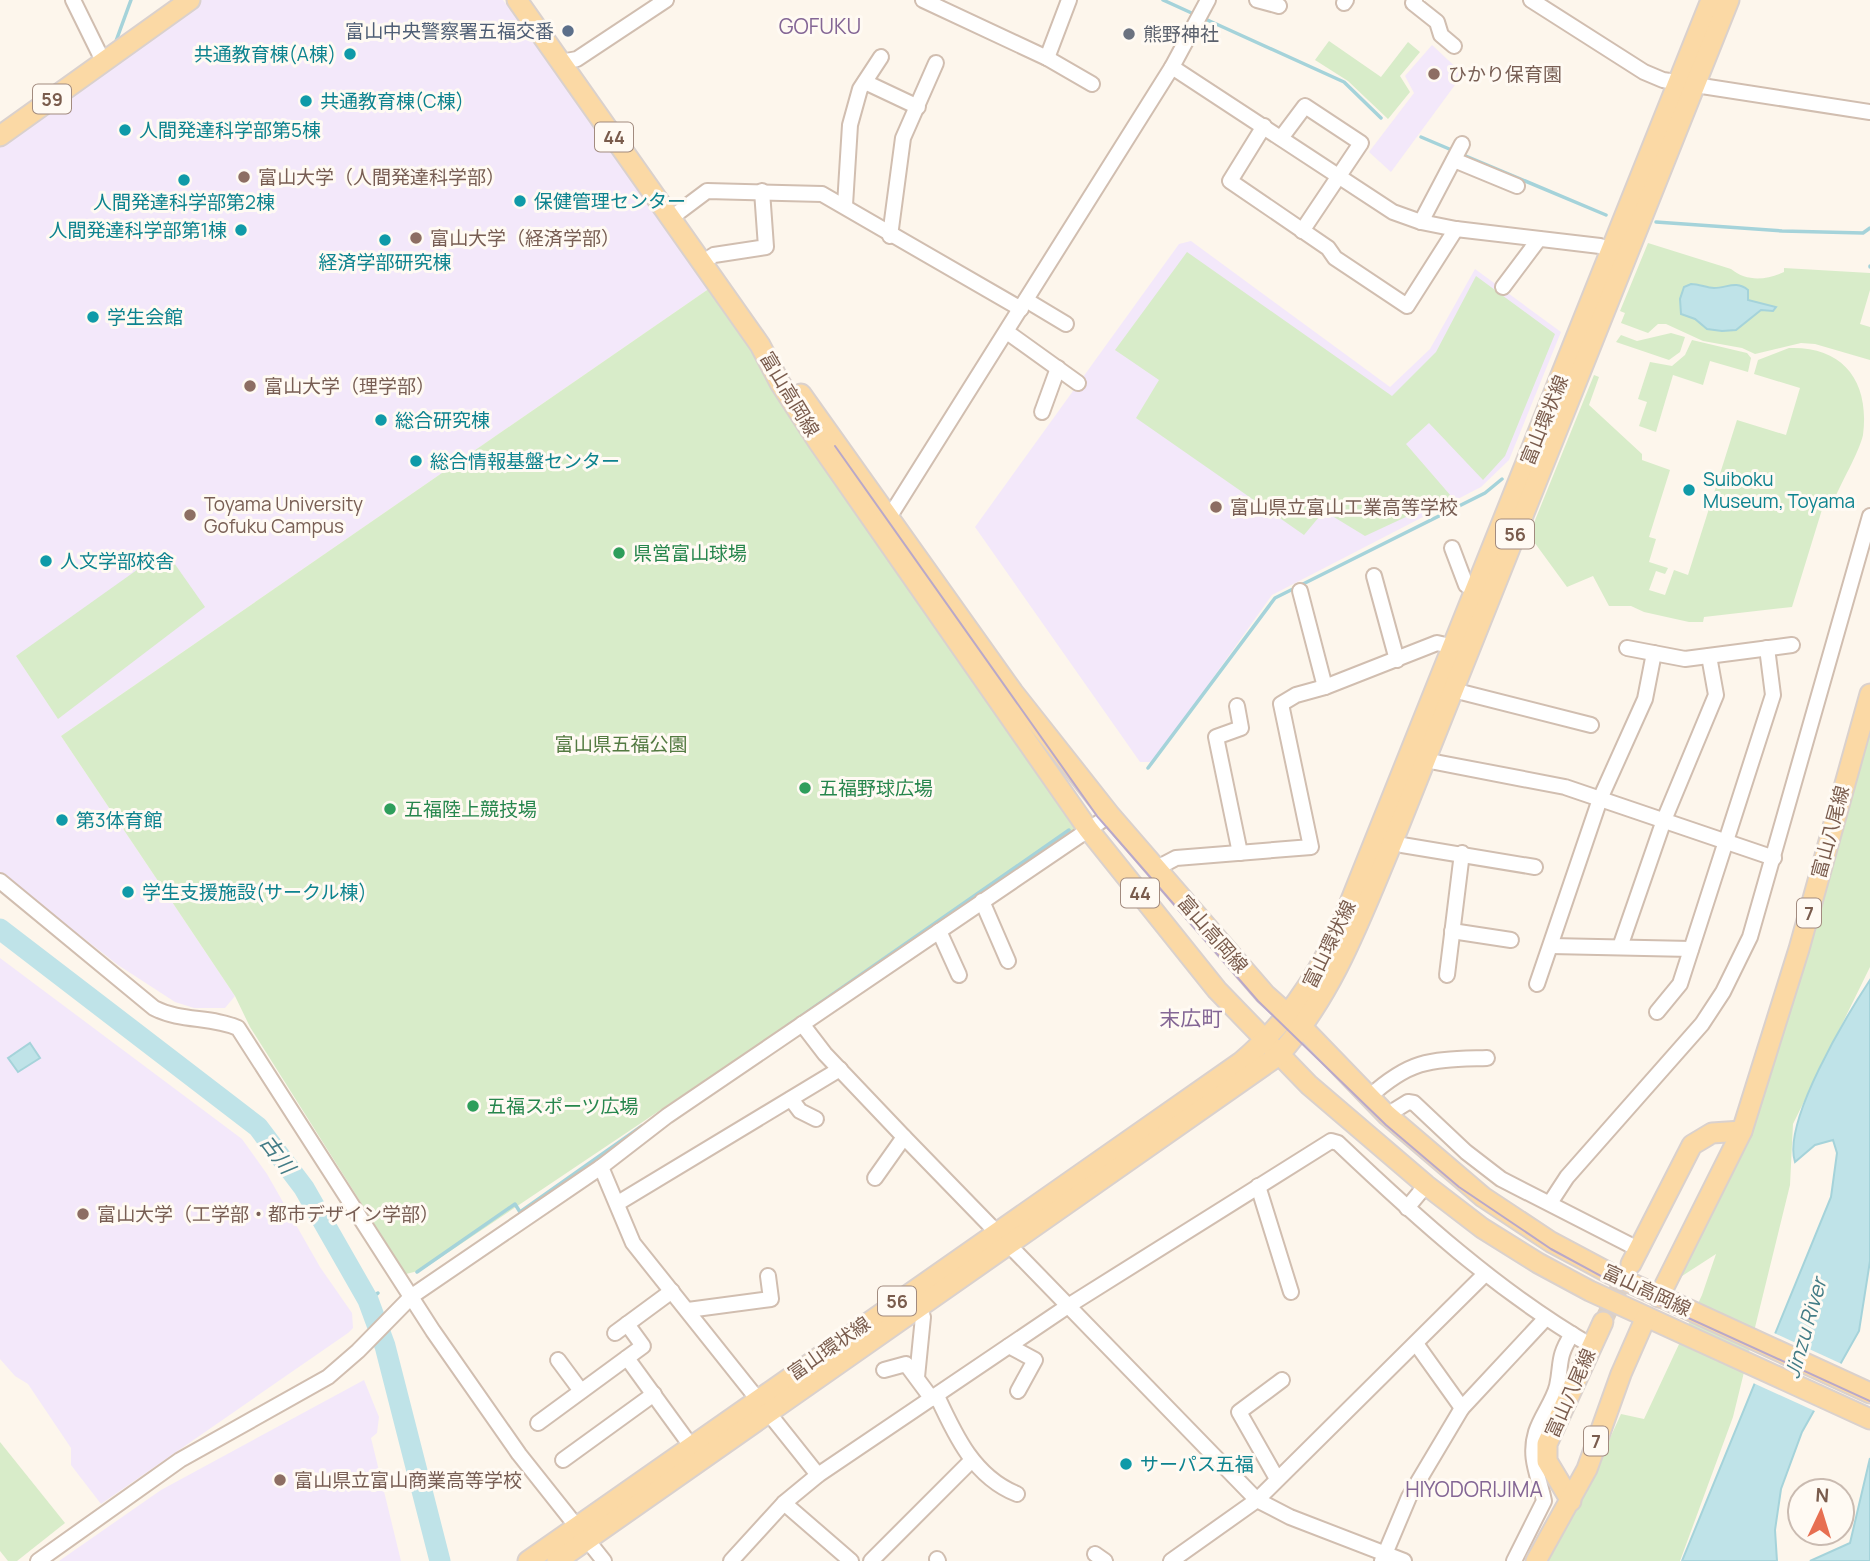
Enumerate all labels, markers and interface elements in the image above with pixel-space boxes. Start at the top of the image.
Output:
district label: GOFUKU [779,12,861,40]
place label: 富山中央警察署五福交番 [345,18,554,44]
place label: 熊野神社 [1143,21,1219,47]
marker: 富山中央警察署五福交番 [560,23,576,39]
marker: 熊野神社 [1121,26,1137,42]
place label: 共通教育棟(A棟) [194,41,336,67]
marker: 共通教育棟(A棟) [342,46,358,62]
place label: ひかり保育園 [1448,61,1562,87]
marker: ひかり保育園 [1426,66,1442,82]
road number: 59 [33,84,71,114]
place label: 共通教育棟(C棟) [320,88,464,114]
marker: 共通教育棟(C棟) [298,93,314,109]
place label: 人間発達科学部第5棟 [139,117,321,143]
marker: 人間発達科学部第5棟 [117,122,133,138]
road number: 44 [595,122,633,152]
place label: 富山大学（人間発達科学部） [258,164,505,190]
marker: 富山大学（人間発達科学部） [236,169,252,185]
marker: 人間発達科学部第2棟 [176,172,192,188]
place label: 保健管理センター [534,188,686,214]
place label: 人間発達科学部第2棟 [93,189,275,215]
marker: 保健管理センター [512,193,528,209]
place label: 人間発達科学部第1棟 [49,217,227,243]
marker: 人間発達科学部第1棟 [233,222,249,238]
place label: 富山大学（経済学部） [430,225,620,251]
marker: 富山大学（経済学部） [408,230,424,246]
marker: 経済学部研究棟 [377,232,393,248]
place label: 経済学部研究棟 [318,249,452,275]
place label: 学生会館 [107,304,183,330]
marker: 学生会館 [85,309,101,325]
street label: 富山高岡線 [754,347,826,441]
street label: 富山環状線 [1514,371,1574,469]
place label: 富山大学（理学部） [264,373,435,399]
marker: 富山大学（理学部） [242,378,258,394]
place label: 総合研究棟 [395,407,490,433]
marker: 総合研究棟 [373,412,389,428]
place label: 総合情報基盤センター [430,448,620,474]
marker: 総合情報基盤センター [408,453,424,469]
place label: Suiboku Museum, Toyama [1703,466,1855,514]
marker: Suiboku Museum, Toyama [1681,482,1697,498]
place label: Toyama University Gofuku Campus [204,491,363,539]
place label: 富山県立富山工業高等学校 [1230,494,1458,520]
marker: 富山県立富山工業高等学校 [1208,499,1224,515]
marker: Toyama University Gofuku Campus [182,507,198,523]
road number: 56 [1496,520,1534,548]
place label: 県営富山球場 [633,540,747,566]
marker: 県営富山球場 [611,545,627,561]
place label: 人文学部校舎 [60,548,174,574]
marker: 人文学部校舎 [38,553,54,569]
park label: 富山県五福公園 [554,731,688,757]
place label: 五福野球広場 [819,775,933,801]
marker: 五福野球広場 [797,780,813,796]
street label: 富山八尾線 [1805,783,1855,881]
place label: 五福陸上競技場 [404,796,537,822]
marker: 五福陸上競技場 [382,801,398,817]
place label: 第3体育館 [76,807,163,833]
marker: 第3体育館 [54,812,70,828]
road number: 44 [1121,878,1159,908]
place label: 学生支援施設(サークル棟) [142,879,367,905]
marker: 学生支援施設(サークル棟) [120,884,136,900]
street label: 富山高岡線 [1172,890,1254,978]
street label: 富山環状線 [1296,896,1362,992]
road number: 7 [1797,898,1821,928]
district label: 末広町 [1160,1004,1223,1032]
place label: 五福スポーツ広場 [487,1093,639,1119]
marker: 五福スポーツ広場 [465,1098,481,1114]
water label: 古川 [254,1129,303,1181]
place label: 富山大学（工学部・都市デザイン学部） [97,1201,439,1227]
marker: 富山大学（工学部・都市デザイン学部） [75,1206,91,1222]
street label: 富山高岡線 [1598,1258,1696,1322]
water label: Jinzu River [1777,1272,1833,1381]
road number: 56 [878,1286,916,1316]
street label: 富山環状線 [783,1310,875,1386]
street label: 富山八尾線 [1539,1344,1601,1442]
road number: 7 [1584,1426,1608,1456]
place label: サーパス五福 [1140,1451,1254,1477]
marker: サーパス五福 [1118,1456,1134,1472]
place label: 富山県立富山商業高等学校 [294,1467,522,1493]
marker: 富山県立富山商業高等学校 [272,1472,288,1488]
district label: HIYODORIJIMA [1405,1475,1543,1503]
north arrow [1786,1477,1856,1547]
text: N [1814,1482,1830,1508]

